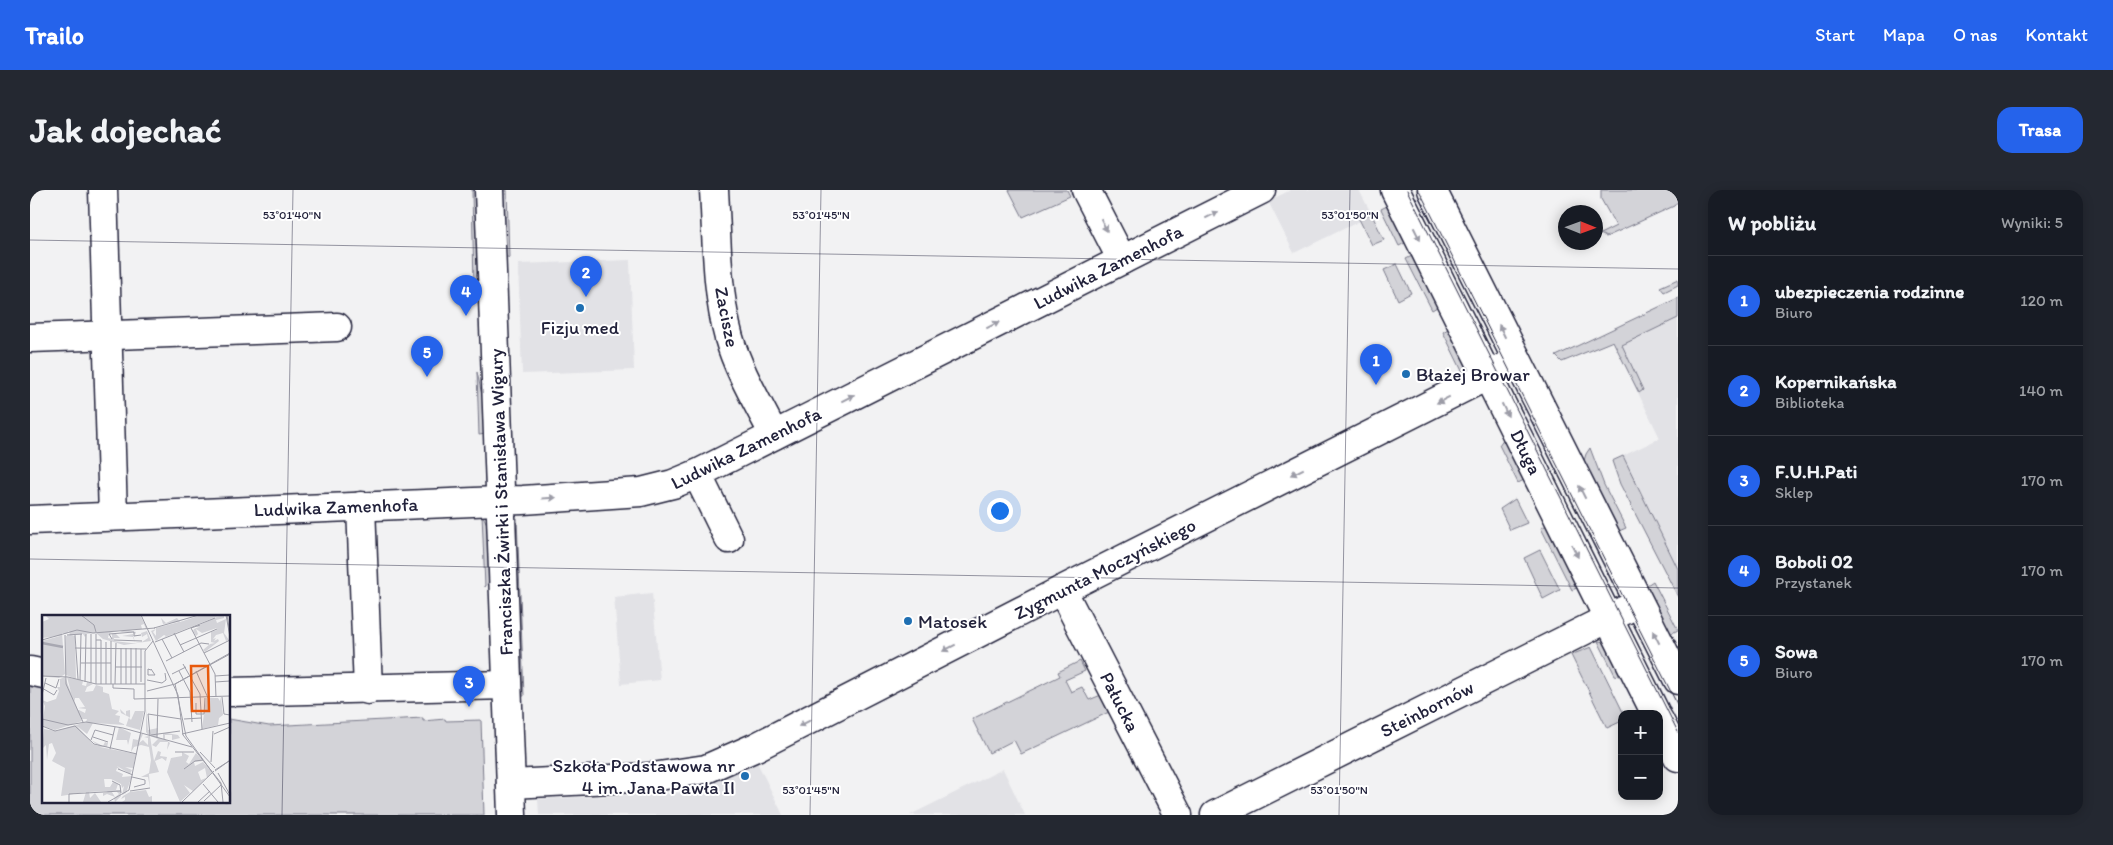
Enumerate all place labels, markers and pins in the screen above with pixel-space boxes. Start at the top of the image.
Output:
pin: 2 [570,256,602,297]
pin: 4 [450,275,482,316]
marker: Fizju med [574,302,586,314]
place label: Fizju med [541,316,620,339]
pin: 5 [411,336,443,377]
pin: 1 [1360,344,1392,385]
place label: Błażej Browar [1416,363,1530,386]
marker: Błażej Browar [1400,368,1412,380]
place label: Matosek [918,610,987,633]
marker: Matosek [902,615,914,627]
pin: 3 [453,666,485,707]
place label: Szkoła Podstawowa nr 4 im. Jana Pawła II [553,754,735,799]
marker: Szkoła Podstawowa nr 4 im. Jana Pawła II [739,770,751,782]

